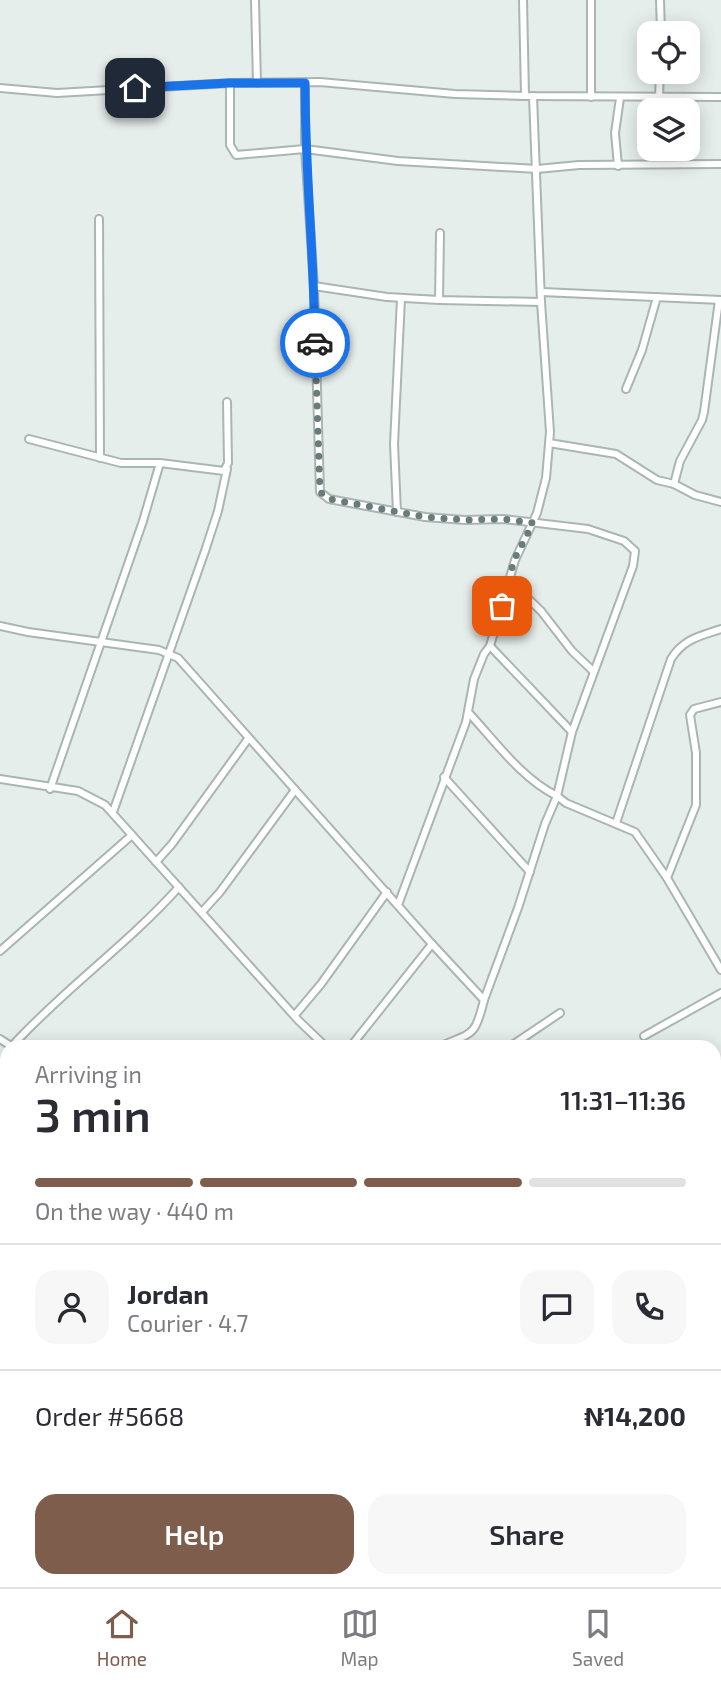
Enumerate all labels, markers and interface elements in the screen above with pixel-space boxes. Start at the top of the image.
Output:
map controls [637,21,700,161]
button: locate [637,21,700,84]
pin [105,58,165,118]
icon: home [116,69,154,107]
button: layers [637,98,700,161]
courier [280,308,350,378]
icon: car [296,324,334,362]
pin [472,576,532,636]
icon: bag [483,587,521,625]
text: Arriving in [35,1060,142,1088]
text: 11:31–11:36 [560,1084,686,1115]
text: 3 min [35,1086,151,1141]
text: On the way · 440 m [35,1197,234,1225]
button: person [35,1270,109,1344]
button: chat [520,1270,594,1344]
button: phone [612,1270,686,1344]
text: Jordan [127,1278,209,1309]
text: Courier · 4.7 [127,1309,248,1337]
text: Order #5668 [35,1400,184,1431]
text: ₦14,200 [584,1400,686,1431]
button: Help [35,1494,354,1574]
button: Share [368,1494,686,1574]
tab: Home [97,1605,147,1670]
tab: Map [341,1605,379,1670]
tab: Saved [572,1605,624,1670]

